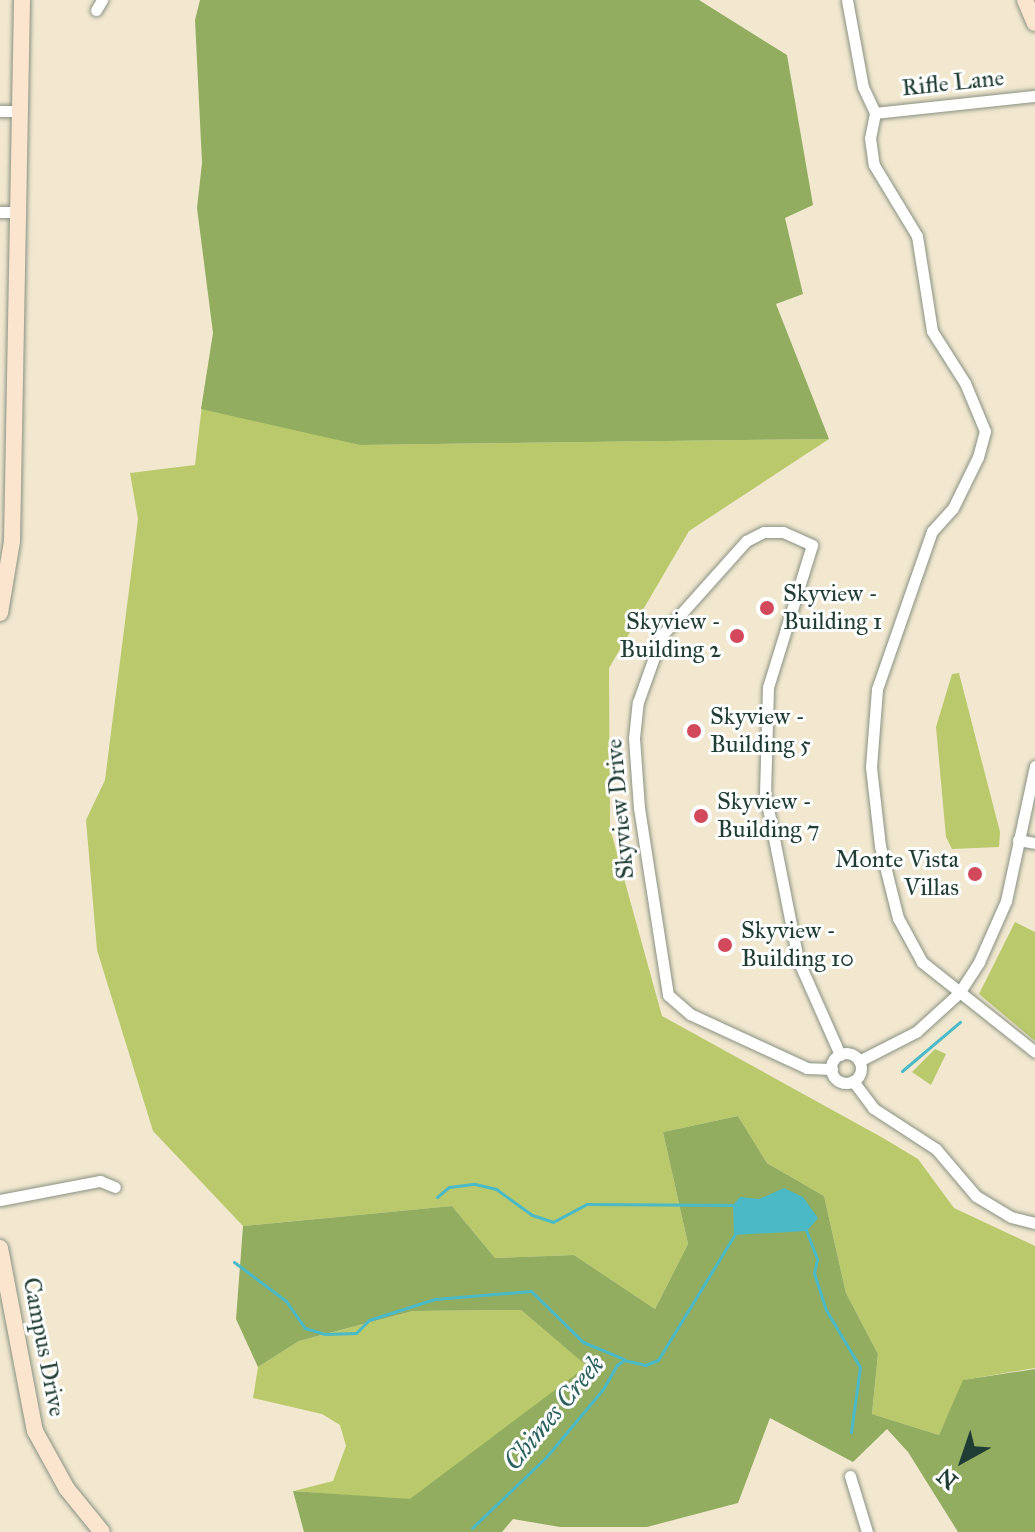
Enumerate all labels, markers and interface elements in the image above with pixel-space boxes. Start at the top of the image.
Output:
street label: Rifle Lane [900,63,1006,103]
place label: Skyview - Building 1 [783,580,882,636]
marker: Skyview - Building 1 [758,599,776,617]
place label: Skyview - Building 2 [620,608,721,664]
marker: Skyview - Building 2 [728,627,746,645]
place label: Skyview - Building 5 [710,703,811,759]
marker: Skyview - Building 5 [685,722,703,740]
street label: Skyview Drive [600,738,640,880]
place label: Skyview - Building 7 [717,788,819,844]
marker: Skyview - Building 7 [692,807,710,825]
place label: Monte Vista Villas [835,846,959,902]
marker: Monte Vista Villas [966,865,984,883]
place label: Skyview - Building 10 [741,917,854,973]
marker: Skyview - Building 10 [716,936,734,954]
street label: Campus Drive [16,1275,72,1419]
water label: Chimes Creek [497,1349,611,1477]
north arrow [923,1420,1003,1500]
text: N [931,1462,963,1495]

